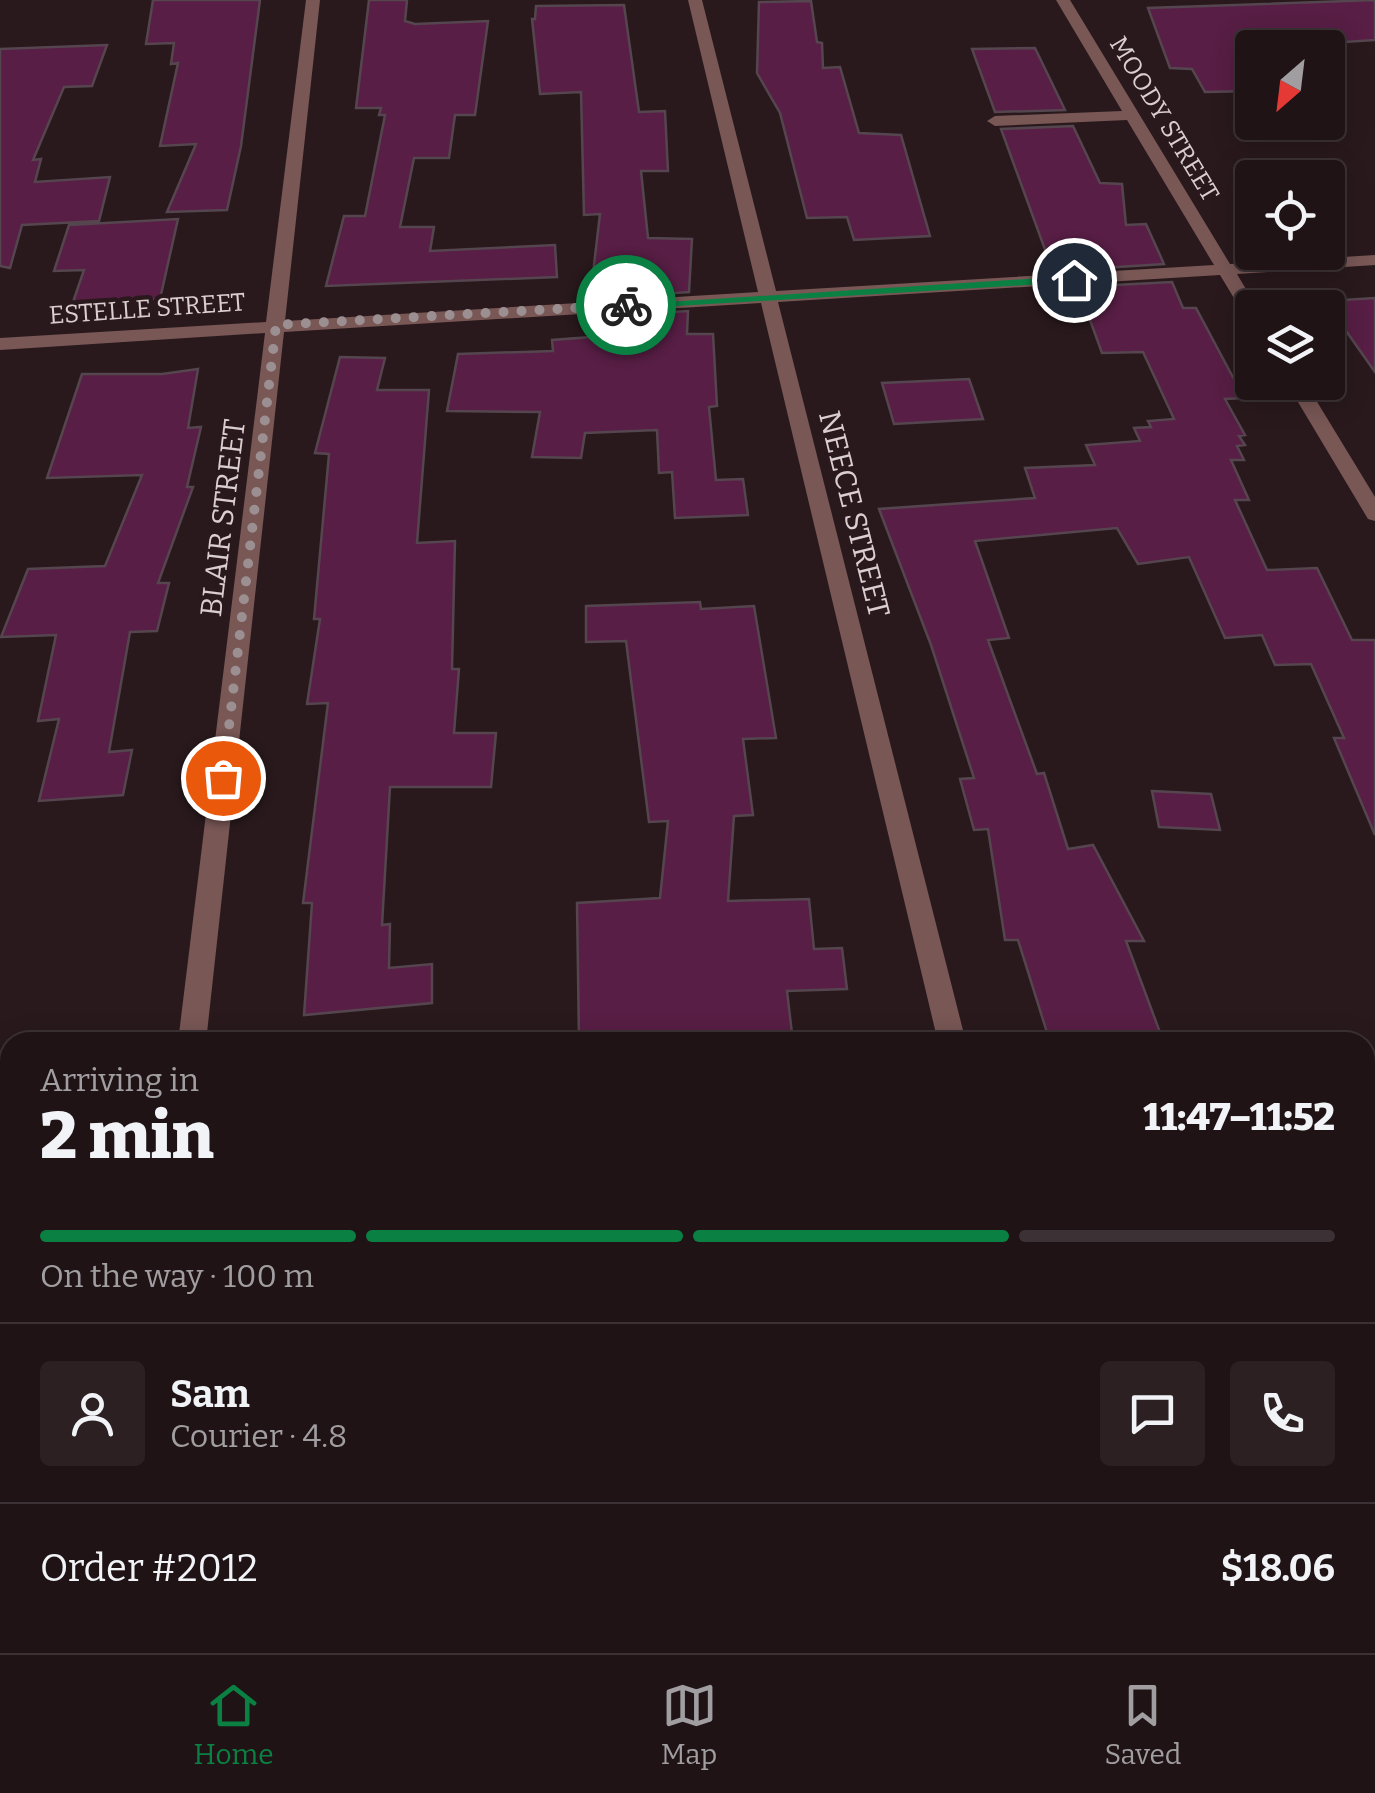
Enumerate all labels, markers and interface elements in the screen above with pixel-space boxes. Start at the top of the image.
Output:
north arrow [1235,30,1345,140]
map controls [1235,30,1345,400]
street label: MOODY STREET [1103,31,1225,207]
button: locate [1235,160,1345,270]
pin [1032,238,1117,323]
icon: home [1047,253,1102,308]
courier [576,255,676,355]
icon: bike [599,278,654,333]
street label: ESTELLE STREET [48,287,246,331]
button: layers [1235,290,1345,400]
street label: NEECE STREET [811,407,897,621]
street label: BLAIR STREET [193,417,253,619]
pin [181,736,266,821]
icon: bag [196,751,251,806]
text: Arriving in [40,1061,199,1099]
text: 11:47–11:52 [1143,1094,1335,1140]
text: 2 min [40,1097,214,1175]
text: On the way · 100 m [40,1257,314,1295]
button: person [40,1361,145,1466]
button: chat [1100,1361,1205,1466]
button: phone [1230,1361,1335,1466]
text: Sam [170,1371,250,1417]
text: Courier · 4.8 [170,1417,347,1455]
text: Order #2012 [40,1545,258,1591]
text: $18.06 [1220,1545,1335,1591]
tab: Home [194,1678,274,1771]
tab: Map [661,1678,717,1771]
tab: Saved [1104,1678,1181,1771]

